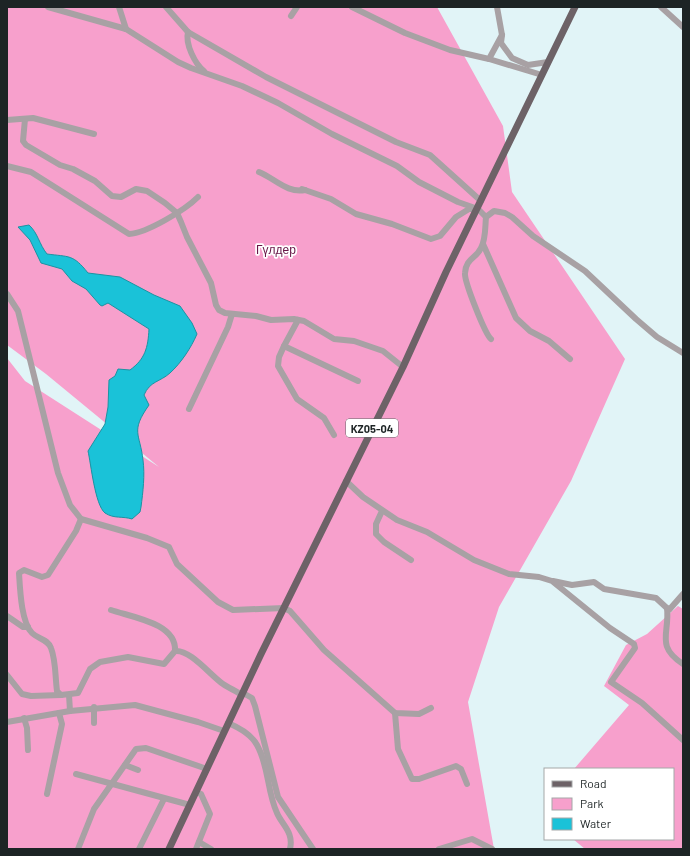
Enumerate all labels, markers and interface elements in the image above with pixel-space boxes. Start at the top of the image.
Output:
park label: Гүлдер [256,242,296,257]
road number: KZ05-04 [346,419,398,437]
legend [544,768,674,840]
text: Road [580,776,607,790]
text: Park [580,796,604,810]
text: Water [580,816,612,830]

